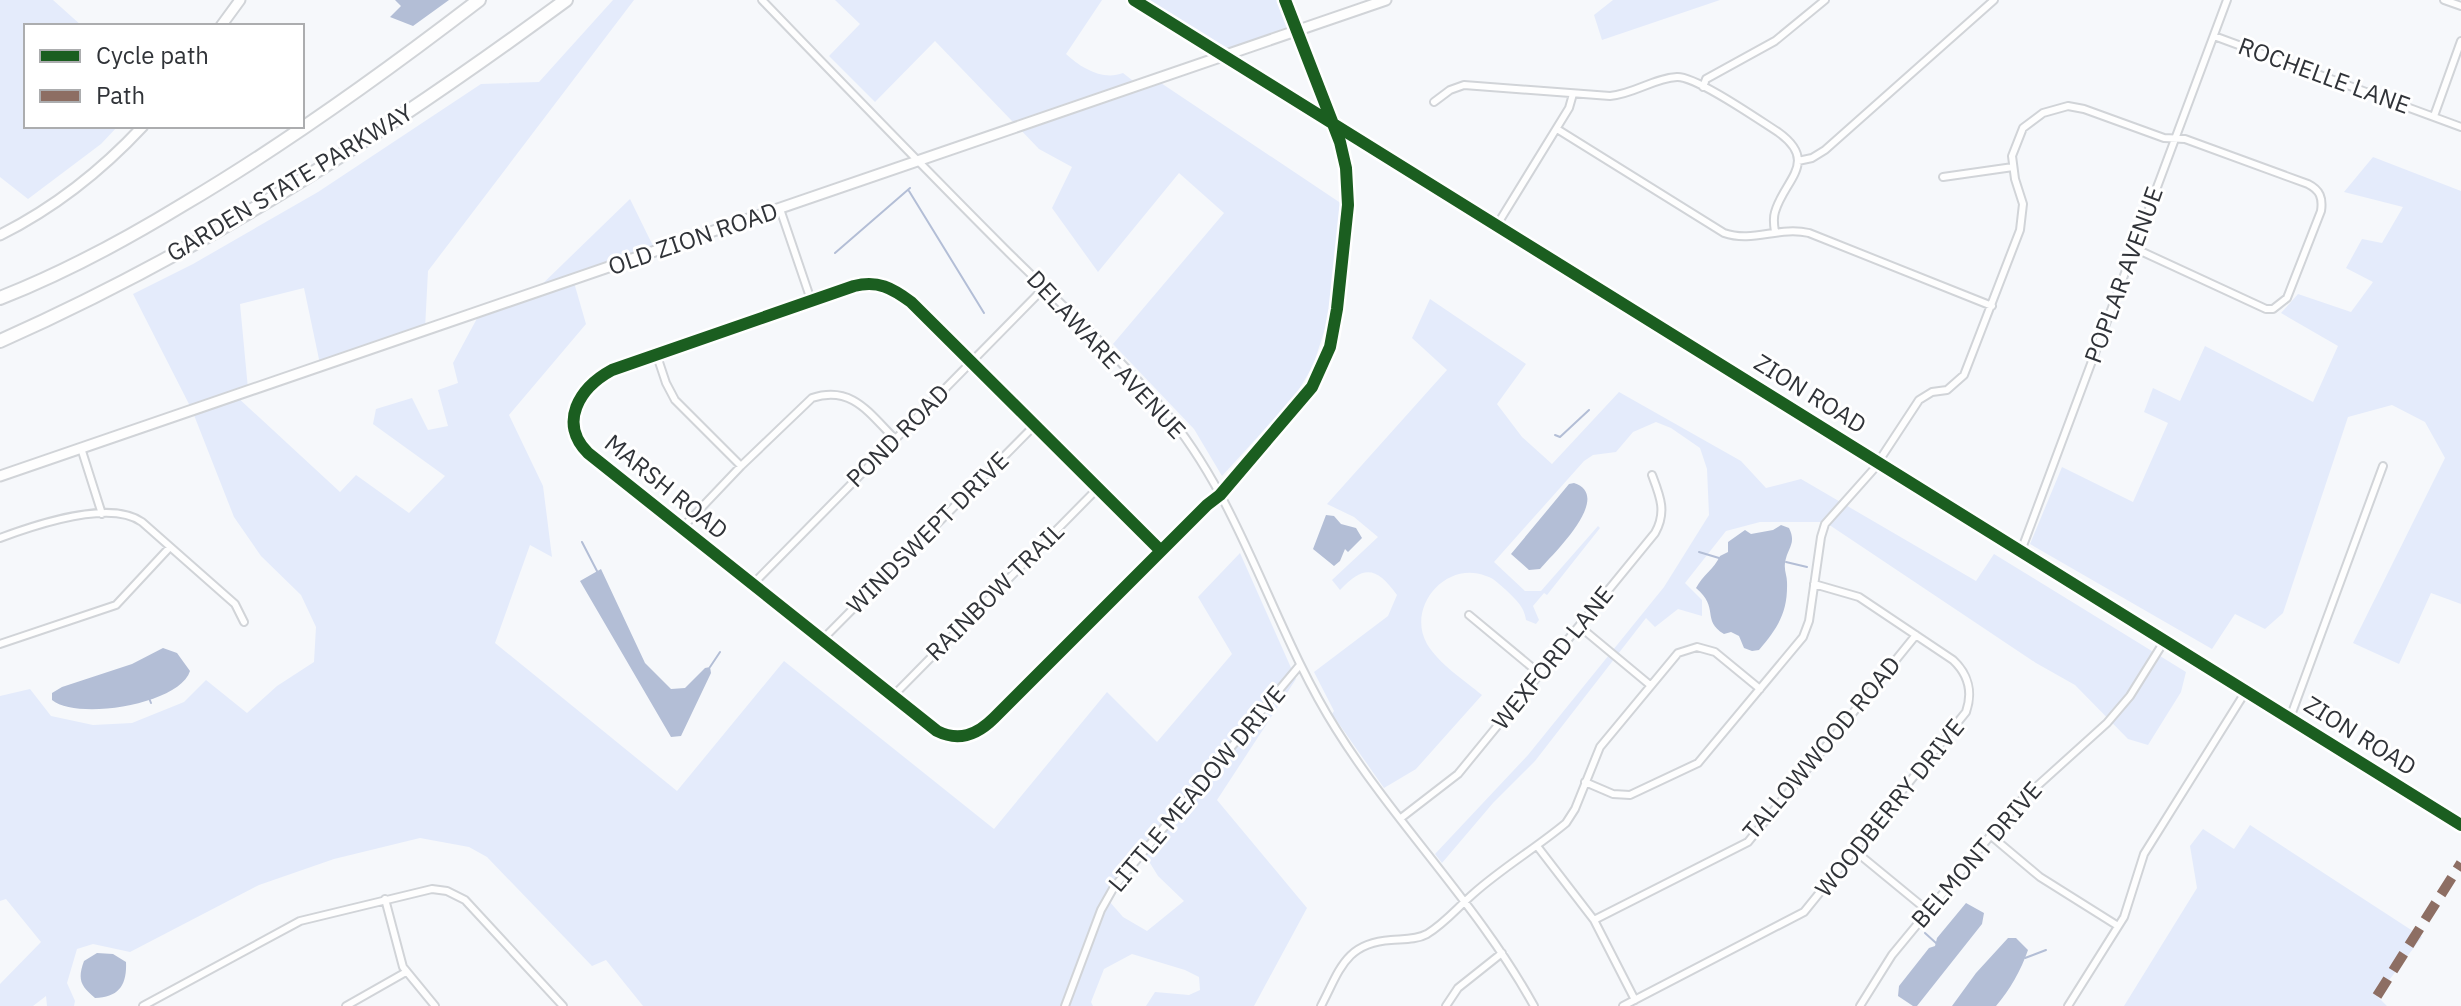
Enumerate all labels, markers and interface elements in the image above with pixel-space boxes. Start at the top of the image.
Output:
legend [24,24,304,128]
street label: ROCHELLE LANE [2234,29,2415,121]
text: Cycle path [96,39,209,71]
text: Path [96,79,145,111]
street label: GARDEN STATE PARKWAY [160,96,419,268]
street label: POPLAR AVENUE [2076,182,2170,367]
street label: OLD ZION ROAD [604,194,782,282]
street label: DELAWARE AVENUE [1020,263,1193,446]
street label: ZION ROAD [1748,346,1873,440]
street label: POND ROAD [839,377,956,494]
street label: MARSH ROAD [598,427,735,546]
street label: WINDSWEPT DRIVE [839,444,1015,620]
street label: RAINBOW TRAIL [918,515,1070,667]
street label: WEXFORD LANE [1484,579,1620,736]
street label: TALLOWWOOD ROAD [1735,649,1907,846]
street label: LITTLE MEADOW DRIVE [1100,679,1292,898]
street label: ZION ROAD [2298,688,2423,782]
street label: WOODBERRY DRIVE [1807,712,1971,903]
street label: BELMONT DRIVE [1904,774,2049,934]

